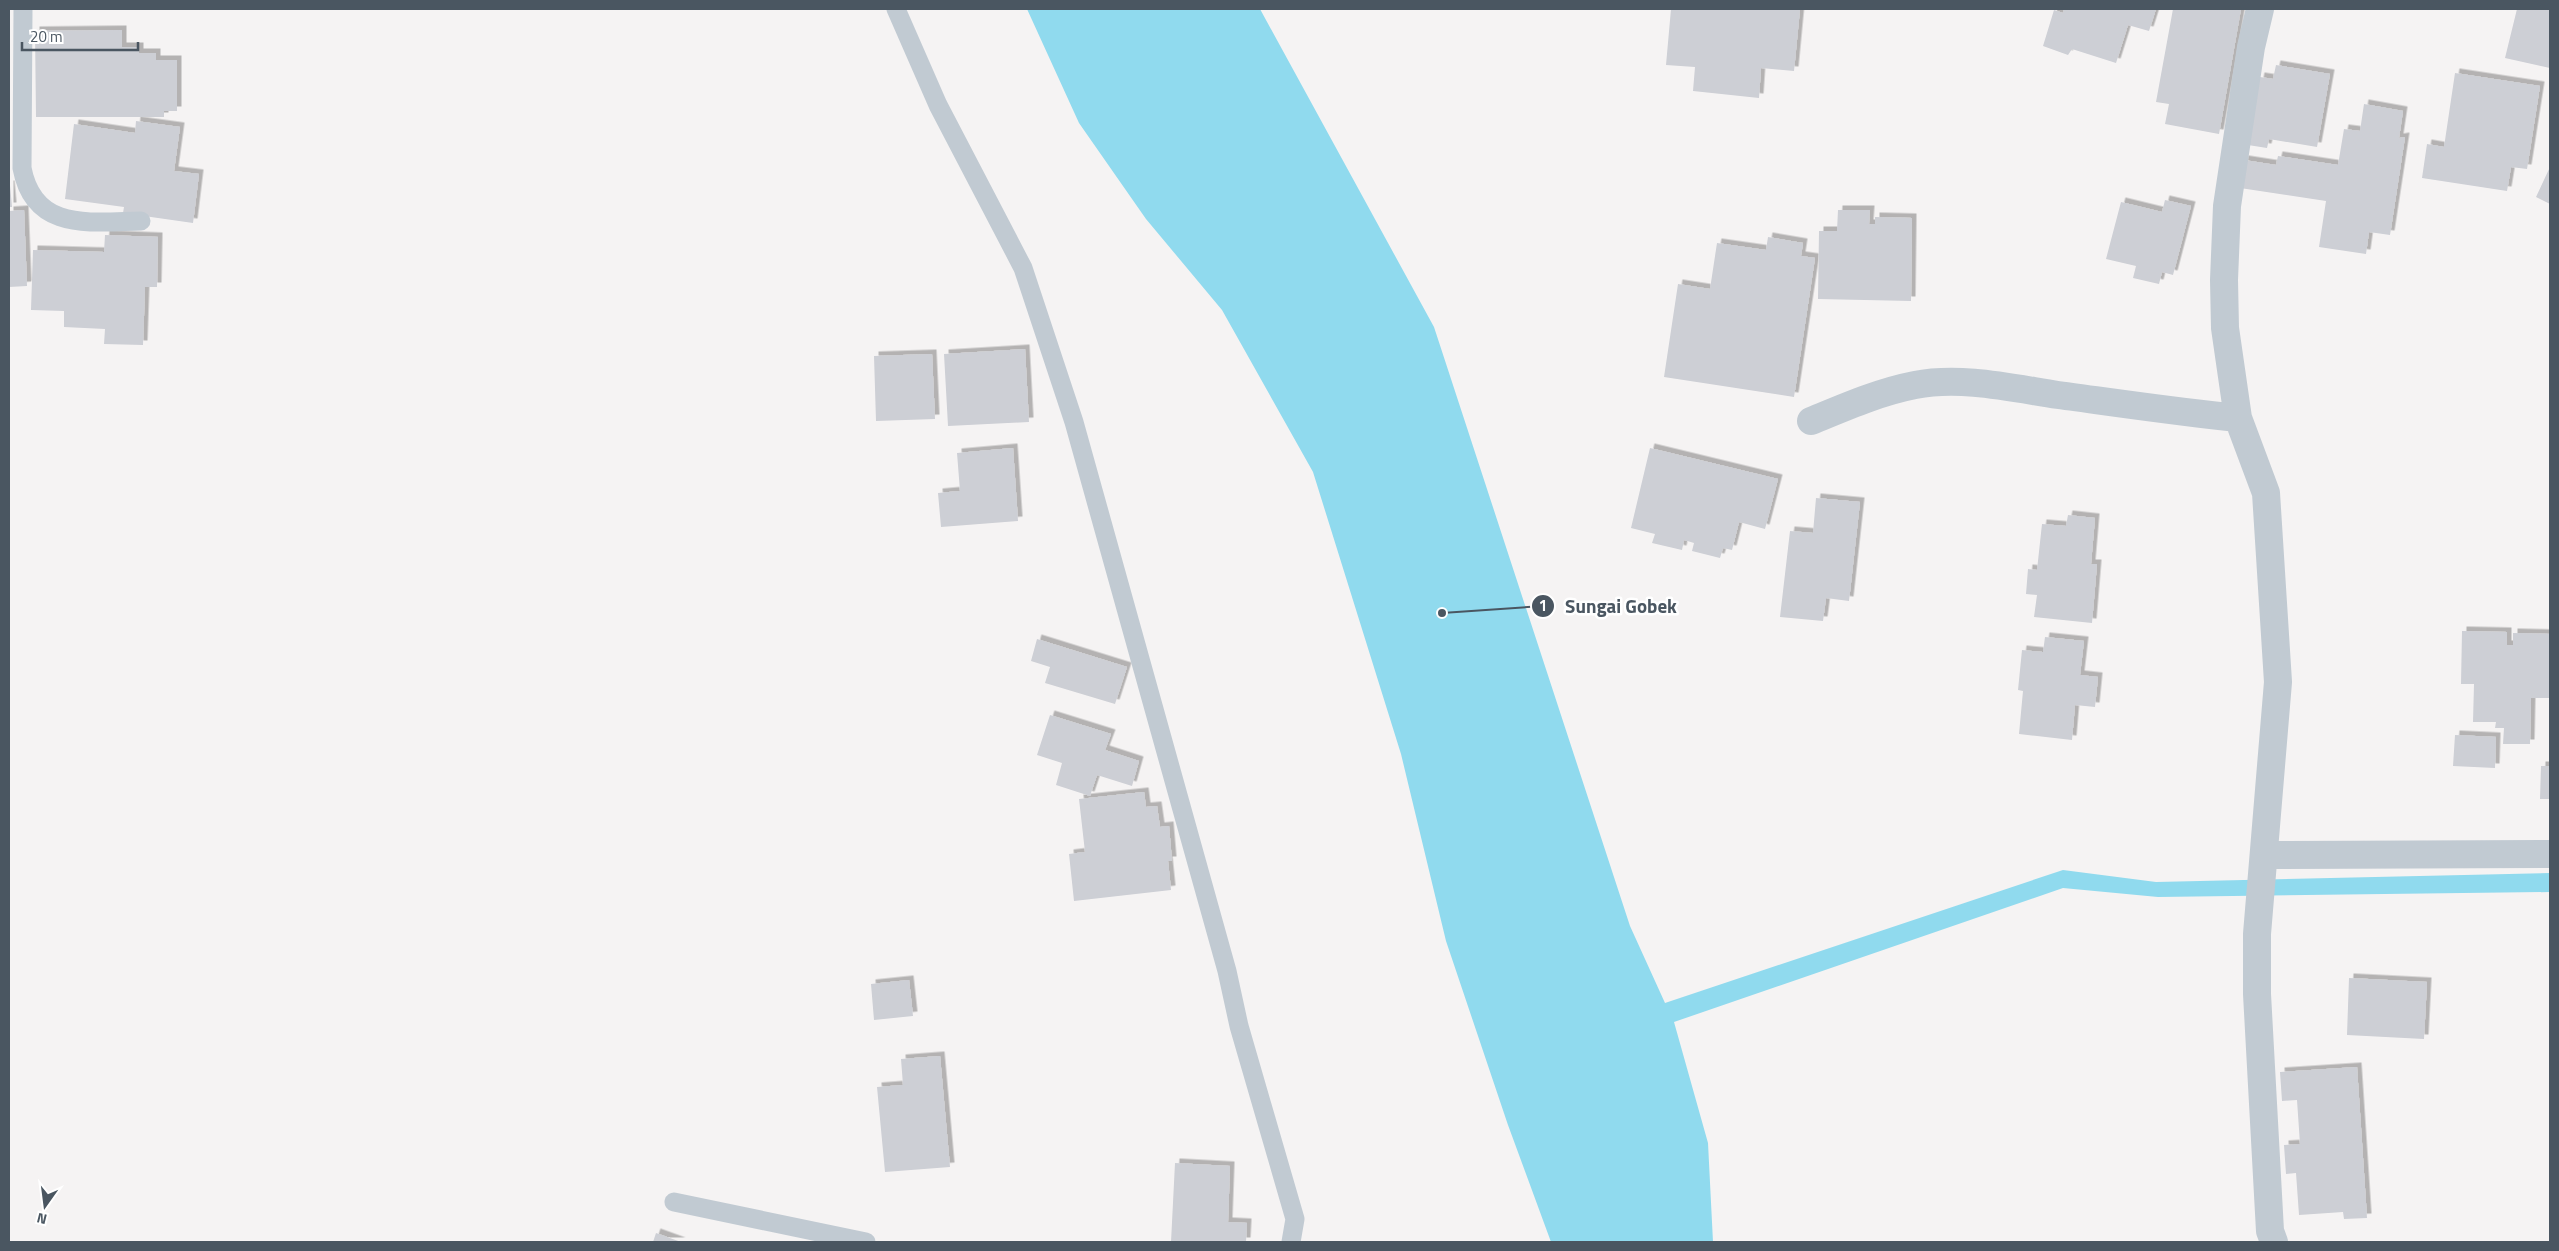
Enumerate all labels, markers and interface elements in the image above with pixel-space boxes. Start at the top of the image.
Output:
scale bar [22,20,139,52]
text: 20 m [30,25,63,48]
callout: Sungai Gobek [1530,589,1687,623]
text: Sungai Gobek [1565,591,1677,620]
text: 1 [1539,594,1547,617]
north arrow [20,1181,70,1231]
text: N [34,1208,49,1230]

